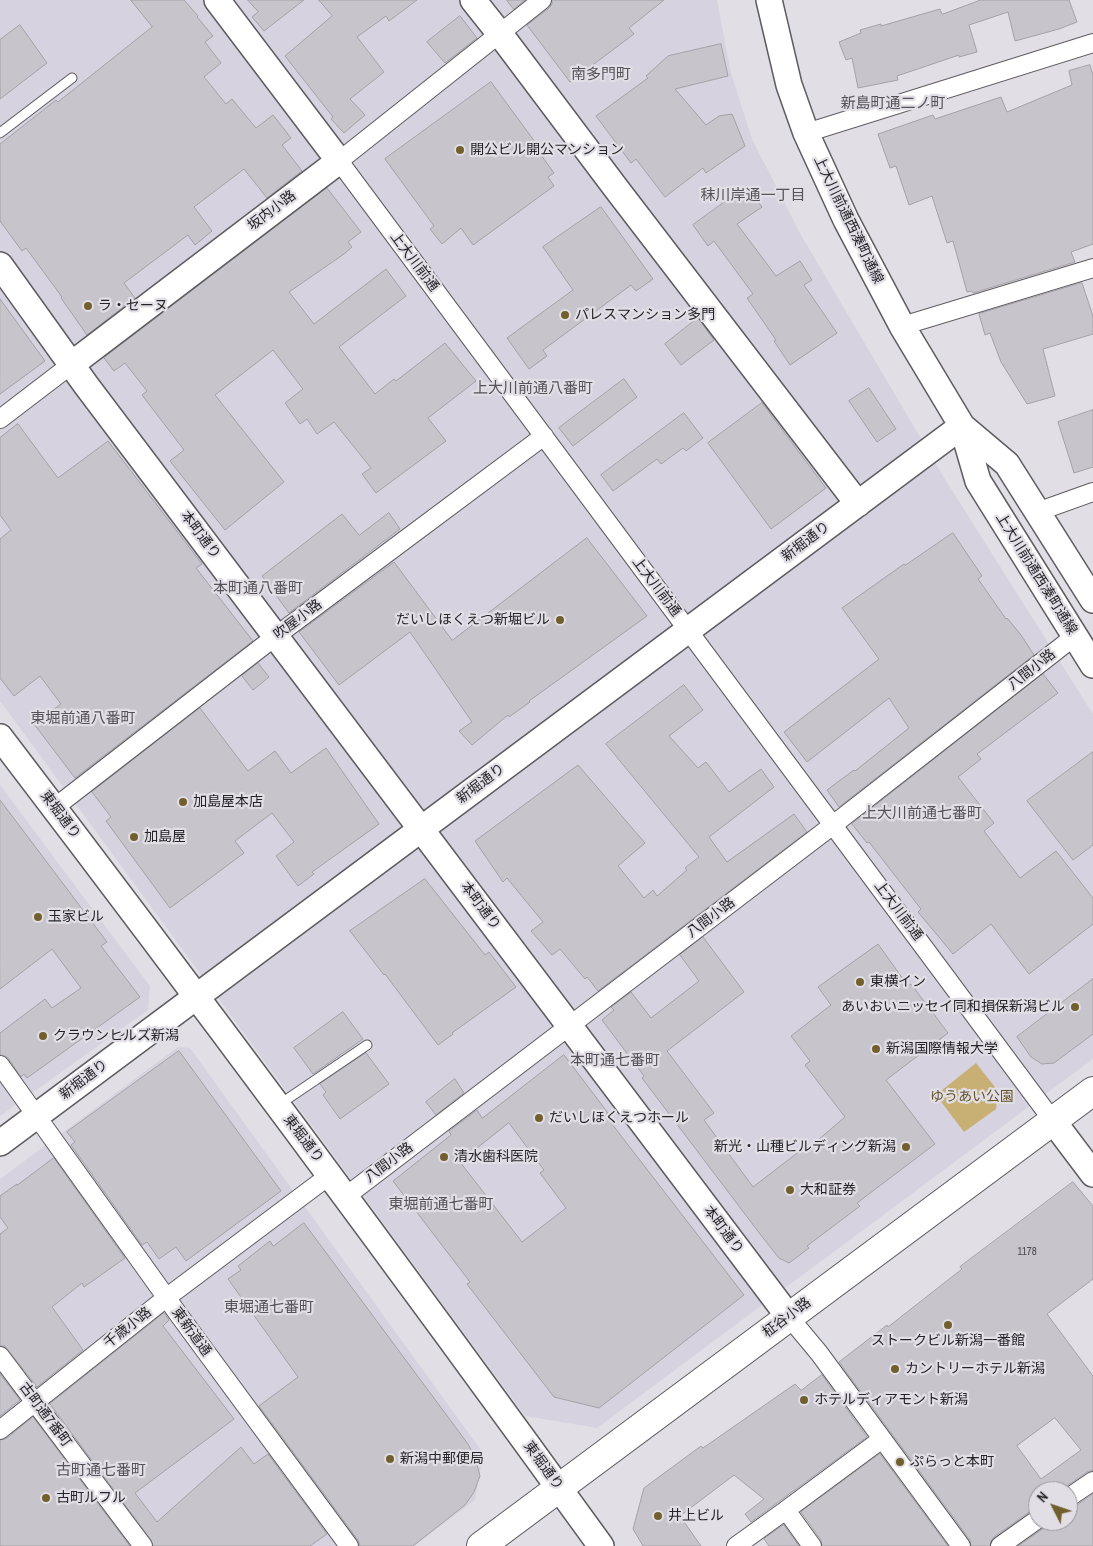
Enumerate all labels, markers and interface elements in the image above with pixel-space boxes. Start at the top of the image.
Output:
district label: 南多門町 [571,66,631,84]
district label: 新島町通二ノ町 [841,95,945,113]
place label: 開公ビル開公マンション [470,142,624,158]
marker: 開公ビル開公マンション [454,144,466,156]
street label: 上大川前通西湊町通線 [810,153,886,287]
street label: 坂内小路 [245,187,299,235]
district label: 秣川岸通一丁目 [701,187,805,205]
street label: 上大川前通 [386,229,442,295]
place label: ラ・セーヌ [98,298,168,314]
marker: ラ・セーヌ [82,300,94,312]
place label: パレスマンション多門 [575,307,715,323]
marker: パレスマンション多門 [559,309,571,321]
district label: 上大川前通八番町 [473,380,593,398]
street label: 本町通り [176,508,224,562]
street label: 上大川前通西湊町通線 [992,510,1080,638]
street label: 新堀通り [779,518,833,566]
street label: 上大川前通 [628,554,684,620]
district label: 本町通八番町 [213,580,303,598]
street label: 吹屋小路 [271,596,325,644]
place label: だいしほくえつ新堀ビル [396,612,550,628]
marker: だいしほくえつ新堀ビル [554,614,566,626]
street label: 八間小路 [1005,646,1059,694]
district label: 東堀前通八番町 [31,710,135,728]
street label: 新堀通り [454,760,508,808]
street label: 東堀通り [36,788,84,842]
place label: 加島屋本店 [193,794,263,810]
marker: 加島屋本店 [177,796,189,808]
district label: 上大川前通七番町 [862,805,982,823]
place label: 加島屋 [144,829,186,845]
marker: 加島屋 [128,831,140,843]
street label: 上大川前通 [870,878,926,944]
street label: 本町通り [456,879,504,933]
street label: 八間小路 [684,894,738,942]
place label: 玉家ビル [48,909,104,925]
marker: 玉家ビル [32,911,44,923]
place label: 東横イン [870,974,926,990]
marker: 東横イン [854,976,866,988]
place label: あいおいニッセイ同和損保新潟ビル [841,999,1065,1015]
marker: あいおいニッセイ同和損保新潟ビル [1069,1001,1081,1013]
place label: クラウンヒルズ新潟 [53,1028,179,1044]
marker: クラウンヒルズ新潟 [37,1030,49,1042]
place label: 新潟国際情報大学 [886,1041,998,1057]
marker: 新潟国際情報大学 [870,1043,882,1055]
district label: 本町通七番町 [570,1052,660,1070]
street label: 新堀通り [57,1056,111,1104]
park label: ゆうあい公園 [930,1089,1014,1105]
place label: だいしほくえつホール [549,1110,689,1126]
street label: 東堀通り [279,1112,327,1166]
marker: だいしほくえつホール [533,1112,545,1124]
street label: 八間小路 [362,1139,416,1187]
place label: 新光・山種ビルディング新潟 [714,1139,896,1155]
marker: 新光・山種ビルディング新潟 [900,1141,912,1153]
place label: 清水歯科医院 [454,1149,538,1165]
marker: 清水歯科医院 [438,1151,450,1163]
place label: 大和証券 [800,1182,856,1198]
marker: 大和証券 [784,1184,796,1196]
district label: 東堀前通七番町 [389,1196,493,1214]
street label: 本町通り [699,1203,747,1257]
house number: 1178 [1017,1245,1037,1259]
street label: 柾谷小路 [760,1294,814,1342]
district label: 東堀通七番町 [224,1299,314,1317]
street label: 千歳小路 [101,1304,155,1352]
street label: 東新道通 [168,1304,214,1360]
marker: ストークビル新潟一番館 [942,1319,954,1331]
place label: ストークビル新潟一番館 [871,1333,1025,1349]
place label: カントリーホテル新潟 [905,1361,1045,1377]
marker: カントリーホテル新潟 [889,1363,901,1375]
street label: 古町通7番町 [15,1379,75,1451]
place label: ホテルディアモント新潟 [814,1392,968,1408]
marker: ホテルディアモント新潟 [798,1394,810,1406]
street label: 東堀通り [520,1438,566,1494]
place label: 新潟中郵便局 [400,1451,484,1467]
marker: 新潟中郵便局 [384,1453,396,1465]
place label: ぷらっと本町 [910,1454,994,1470]
marker: ぷらっと本町 [894,1456,906,1468]
district label: 古町通七番町 [56,1462,146,1480]
north arrow [1028,1481,1078,1531]
text: N [1033,1488,1052,1506]
place label: 古町ルフル [56,1490,126,1506]
marker: 古町ルフル [40,1492,52,1504]
place label: 井上ビル [668,1508,724,1524]
marker: 井上ビル [652,1510,664,1522]

